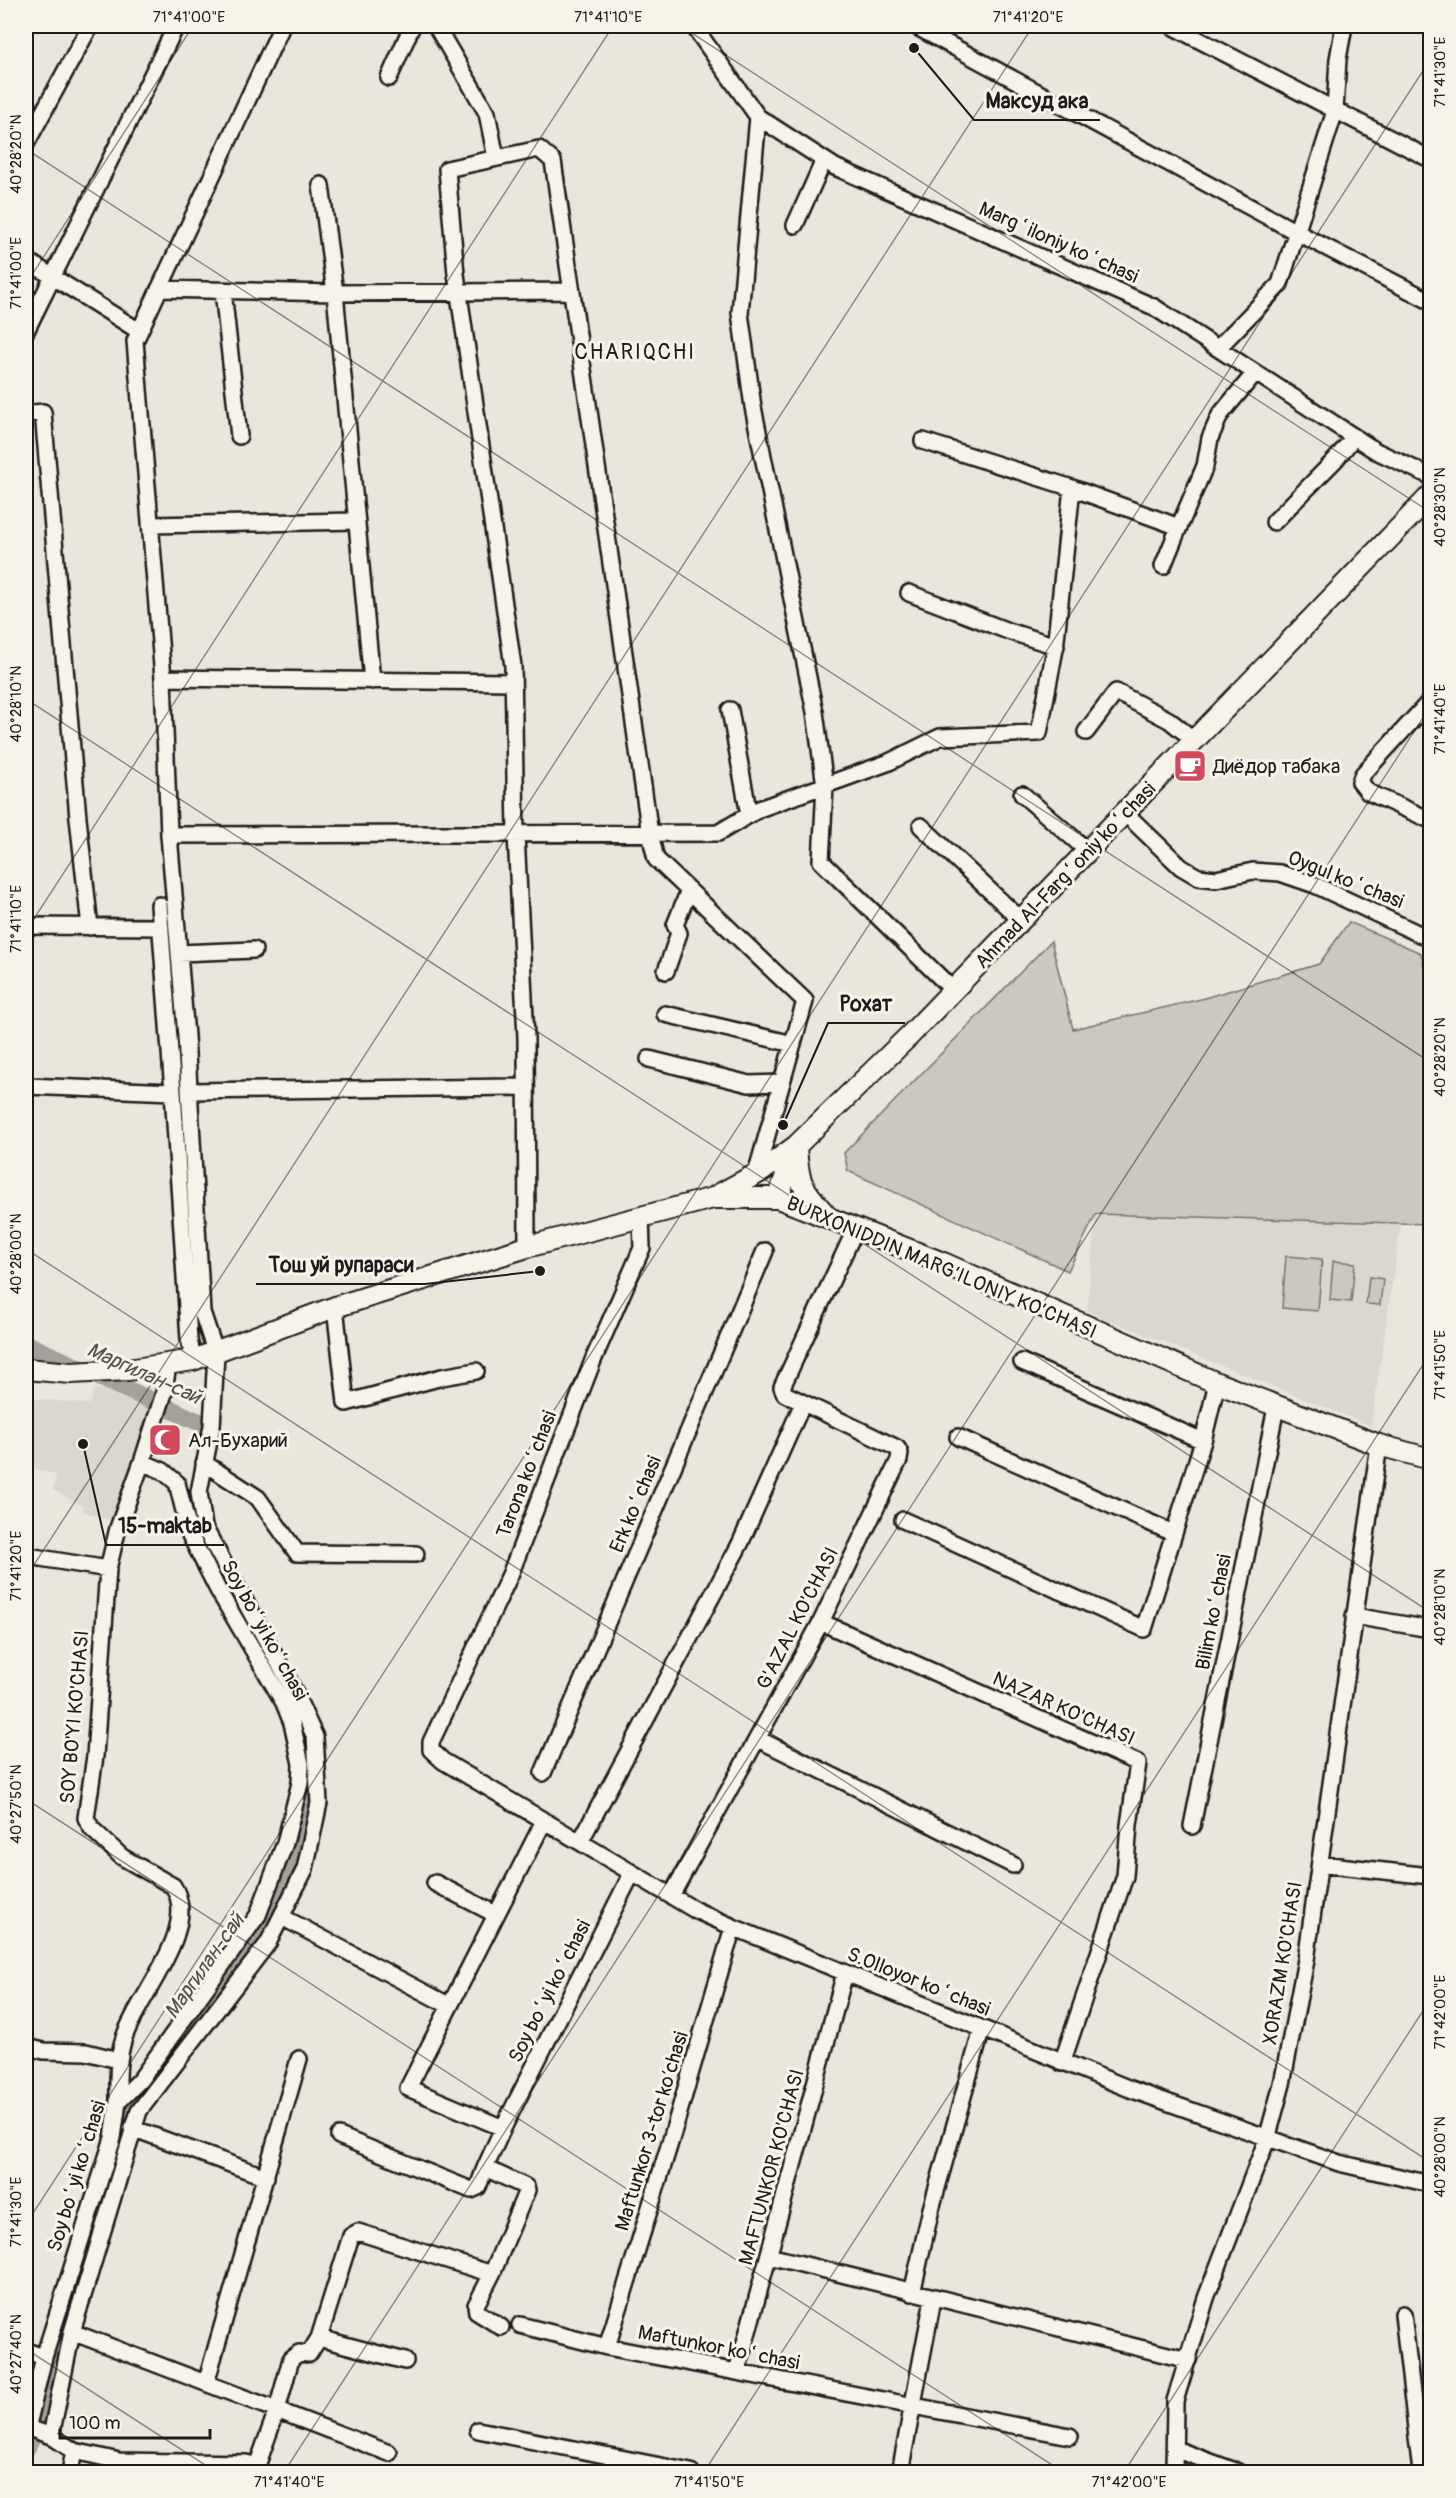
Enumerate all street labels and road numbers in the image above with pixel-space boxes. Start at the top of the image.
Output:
street label: Margʻiloniy koʻchasi [975,196,1142,289]
street label: Ahmad Al-Fargʻoniy koʻchasi [970,777,1161,974]
street label: Oygul koʻchasi [1284,845,1407,914]
street label: BURXONIDDIN MARG’ILONIY KO’CHASI [783,1191,1101,1344]
street label: Tarona koʻchasi [491,1407,562,1541]
street label: Erk koʻchasi [604,1452,667,1556]
street label: G'AZAL KO'CHASI [751,1543,844,1694]
street label: Bilim koʻchasi [1190,1552,1237,1672]
street label: Soy boʻyi koʻchasi [216,1556,313,1705]
street label: SOY BO'YI KO'CHASI [54,1629,95,1805]
street label: NAZAR KO'CHASI [989,1666,1139,1751]
street label: XORAZM KO'CHASI [1257,1880,1308,2047]
street label: Soy boʻyi koʻchasi [503,1916,596,2067]
street label: S.Olloyor koʻchasi [844,1941,994,2022]
street label: Maftunkor 3-tor koʼchasi [609,2029,694,2234]
street label: MAFTUNKOR KO'CHASI [733,2066,810,2268]
street label: Soy boʻyi koʻchasi [42,2098,111,2255]
street label: Maftunkor koʻchasi [636,2320,802,2375]

